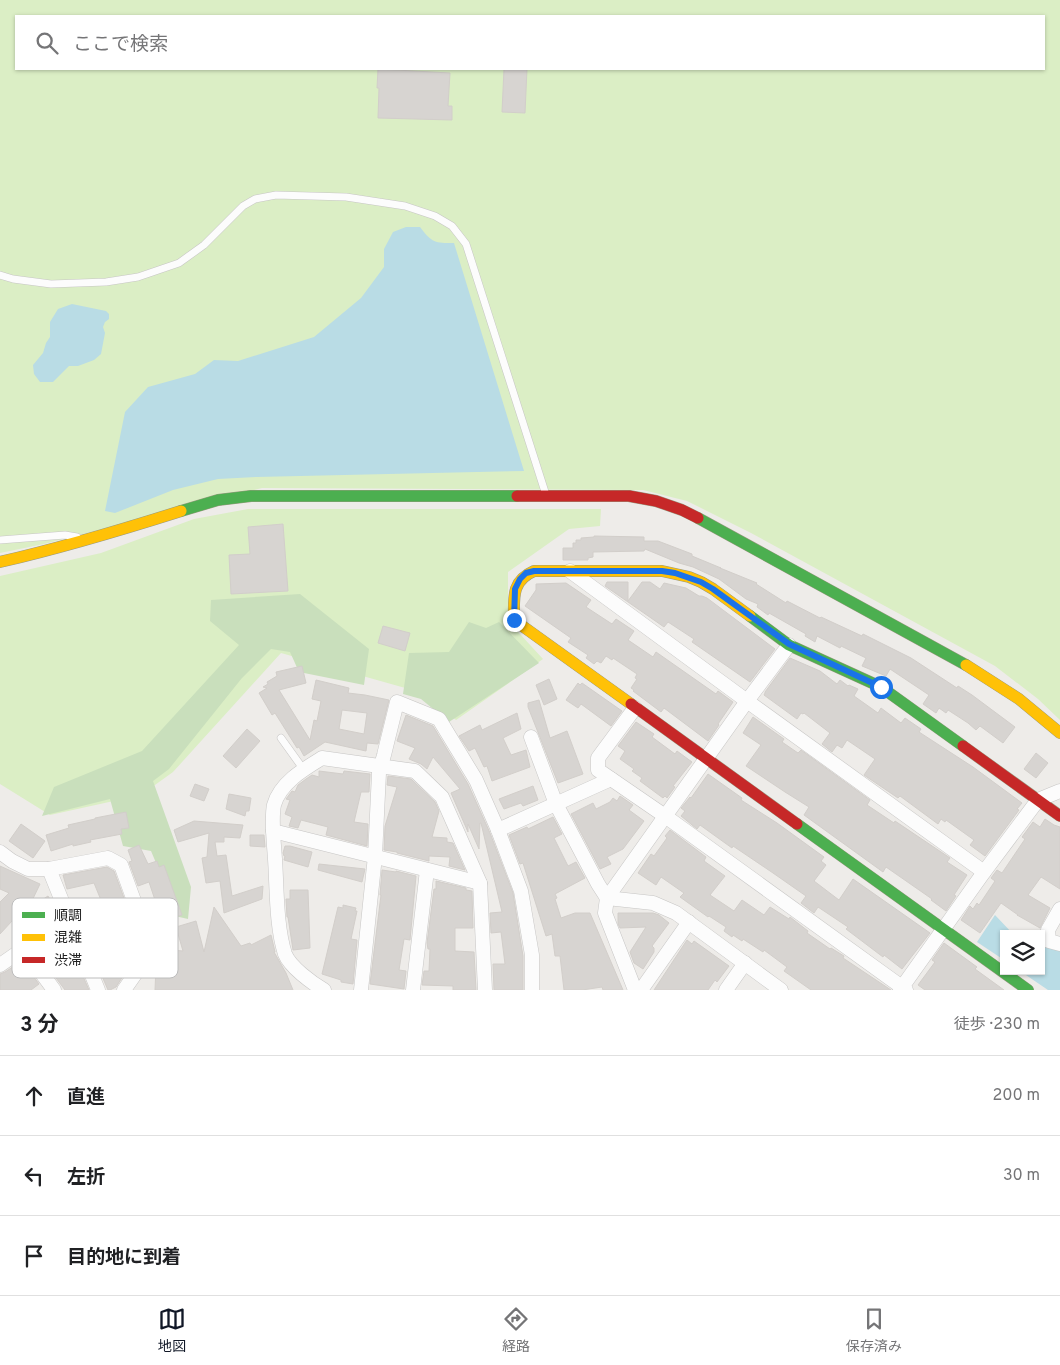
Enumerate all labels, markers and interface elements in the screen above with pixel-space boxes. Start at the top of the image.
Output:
search box [15,15,1045,70]
icon: search [33,29,61,57]
text: ここで検索 [73,33,168,57]
route end [503,609,526,632]
route start [870,676,893,699]
legend [12,898,178,978]
text: 順調 [54,908,82,925]
text: 混雑 [54,929,82,947]
map controls [1000,930,1045,975]
button: layers [1000,930,1045,975]
text: 渋滞 [54,953,82,970]
text: 3 分 [20,1012,59,1039]
text: 徒歩 · 230 m [954,1015,1040,1035]
icon: ahead [20,1082,48,1110]
text: 直進 [67,1086,105,1110]
text: 200 m [992,1086,1040,1106]
icon: left [20,1162,48,1190]
text: 左折 [67,1166,105,1190]
text: 30 m [1003,1166,1040,1186]
icon: arrive [20,1242,48,1270]
text: 目的地に到着 [67,1246,181,1270]
tab: 地図 [158,1305,186,1356]
tab: 経路 [502,1305,530,1356]
tab: 保存済み [846,1305,902,1356]

